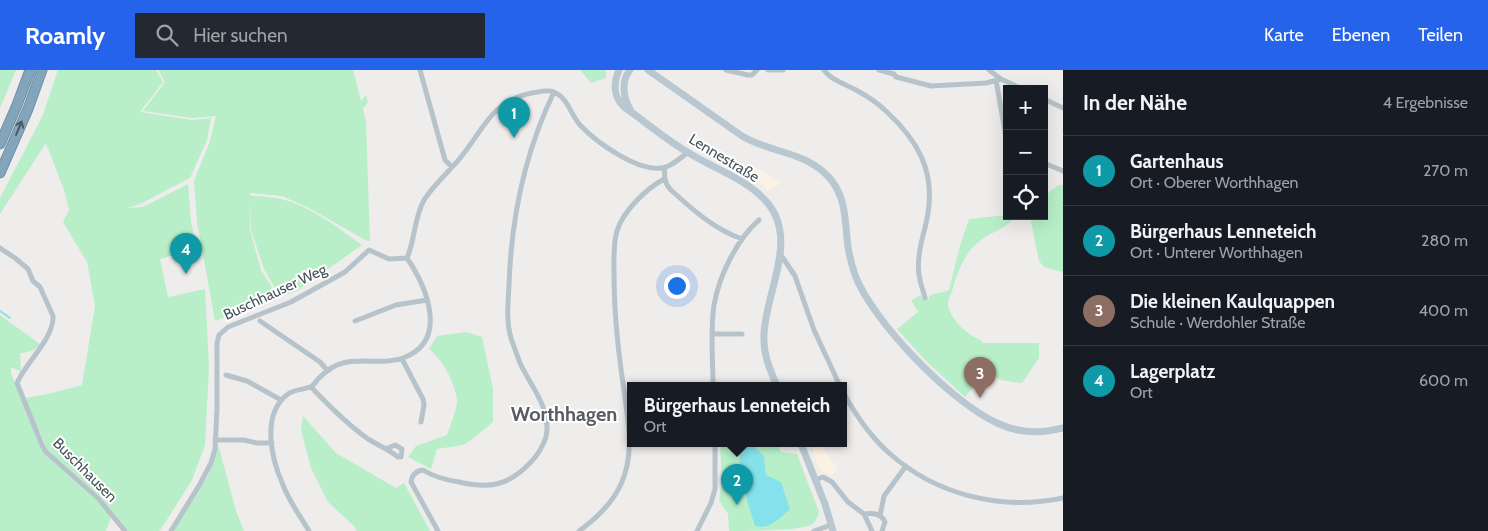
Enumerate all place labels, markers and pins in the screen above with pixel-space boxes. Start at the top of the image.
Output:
pin: 1 [498,97,530,138]
pin: 4 [170,233,202,274]
pin: 3 [964,357,996,398]
pin: 2 [721,464,753,505]

